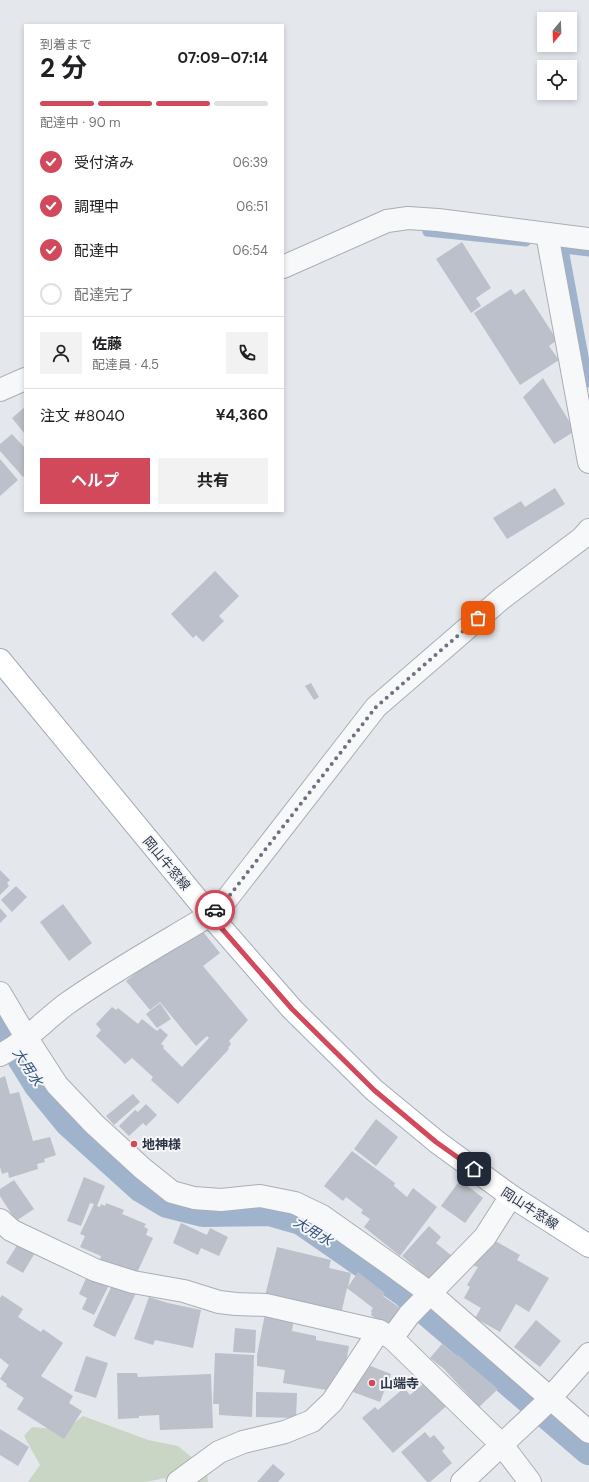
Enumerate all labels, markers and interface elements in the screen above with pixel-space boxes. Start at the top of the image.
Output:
north arrow [537,12,577,52]
map controls [537,12,577,100]
text: 到着まで [40,36,92,53]
text: 07:09–07:14 [178,48,268,68]
text: 2 分 [40,51,87,85]
button: locate [537,60,577,100]
text: 配達中 · 90 m [40,114,121,131]
icon: check [40,151,62,173]
text: 受付済み [74,153,134,173]
text: 06:39 [233,154,268,171]
icon: check [40,195,62,217]
text: 調理中 [74,197,119,217]
text: 06:51 [236,198,268,215]
icon: check [40,239,62,261]
text: 配達中 [74,241,119,261]
text: 06:54 [232,242,268,259]
text: 配達完了 [74,285,134,305]
button: person [40,332,82,374]
button: phone [226,332,268,374]
text: 佐藤 [92,334,122,354]
text: 配達員 · 4.5 [92,356,159,373]
text: ¥4,360 [216,405,268,425]
text: 注文 #8040 [40,406,125,426]
button: ヘルプ [40,458,150,504]
button: 共有 [158,458,268,504]
pin [461,601,495,635]
icon: bag [467,607,489,629]
street label: 岡山牛窓線 [139,833,194,894]
courier [195,890,235,930]
icon: car [204,899,226,921]
water label: 大用水 [9,1044,48,1091]
place label: 地神様 [142,1136,181,1153]
marker: 地神様 [129,1139,139,1149]
pin [457,1152,491,1186]
icon: home [463,1158,485,1180]
street label: 岡山牛窓線 [498,1184,562,1233]
water label: 大用水 [290,1212,337,1251]
place label: 山端寺 [380,1375,419,1392]
marker: 山端寺 [367,1378,377,1388]

